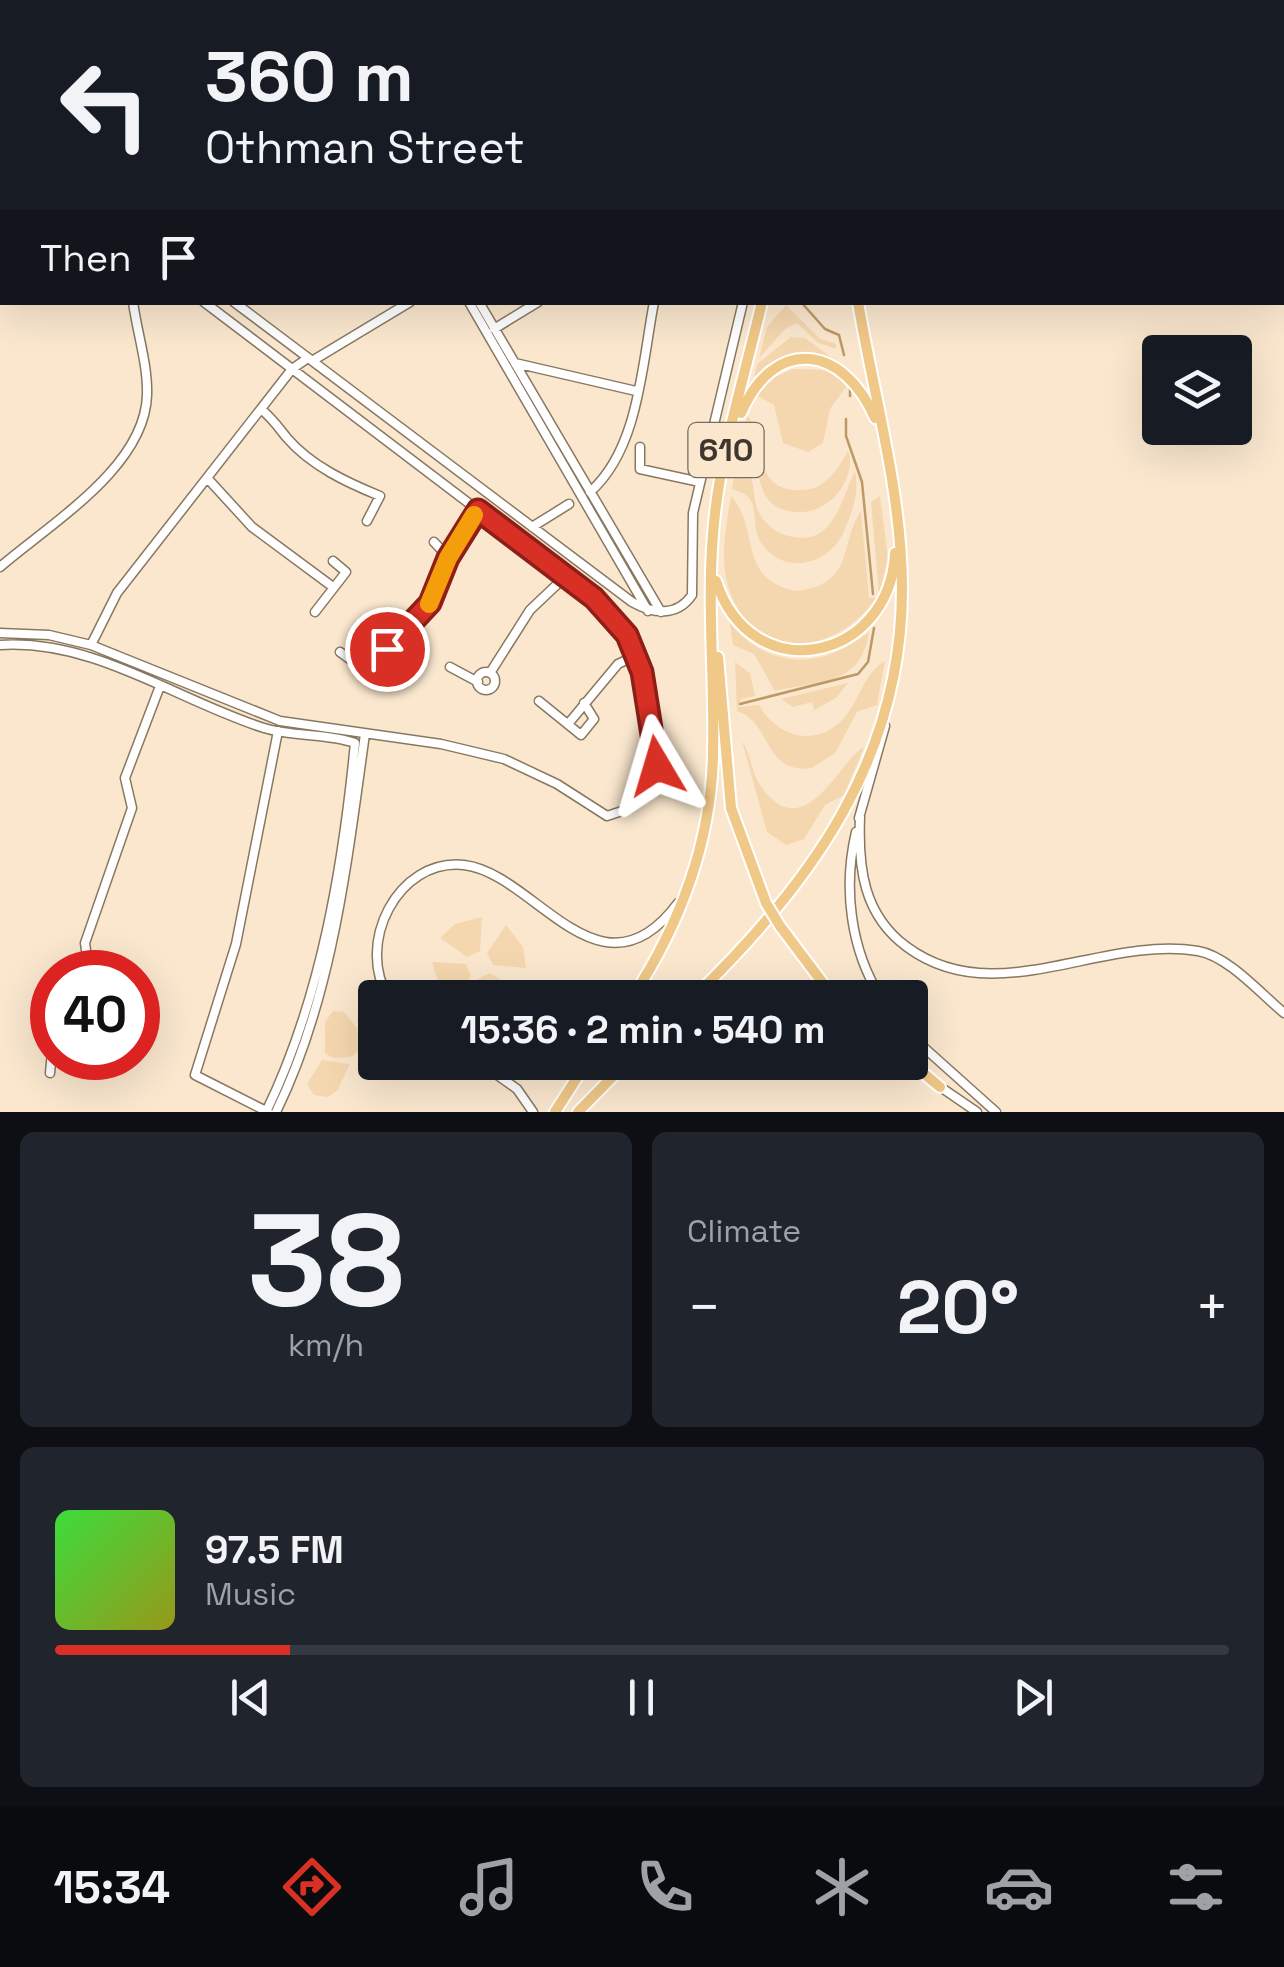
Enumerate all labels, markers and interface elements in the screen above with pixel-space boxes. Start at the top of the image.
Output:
text: 360 m [205,32,414,121]
icon: left [40,40,170,170]
text: Othman Street [205,119,525,176]
icon: arrive [151,230,206,285]
text: Then [40,234,131,282]
map controls [1142,335,1252,445]
button: layers [1142,335,1252,445]
road number: 610 [688,423,764,477]
pin [345,607,430,692]
icon: arrive [360,622,415,677]
position arrow [605,714,709,818]
speed limit sign: 40 [30,950,160,1080]
text: 15:36 · 2 min · 540 m [461,1006,825,1054]
text: 38 [247,1177,405,1343]
text: Climate [687,1211,801,1251]
text: 20° [897,1259,1019,1355]
text: − [687,1272,721,1342]
text: + [1195,1272,1229,1342]
text: km/h [288,1325,364,1365]
text: 97.5 FM [205,1526,344,1574]
text: Music [205,1574,296,1614]
icon: previous [223,1670,278,1725]
icon: pause [614,1670,669,1725]
icon: next [1006,1670,1061,1725]
icon: directions [277,1852,347,1922]
icon: music [454,1852,524,1922]
icon: phone [630,1852,700,1922]
icon: climate [807,1852,877,1922]
icon: car [984,1852,1054,1922]
icon: filters [1161,1852,1231,1922]
text: 15:34 [53,1859,170,1916]

